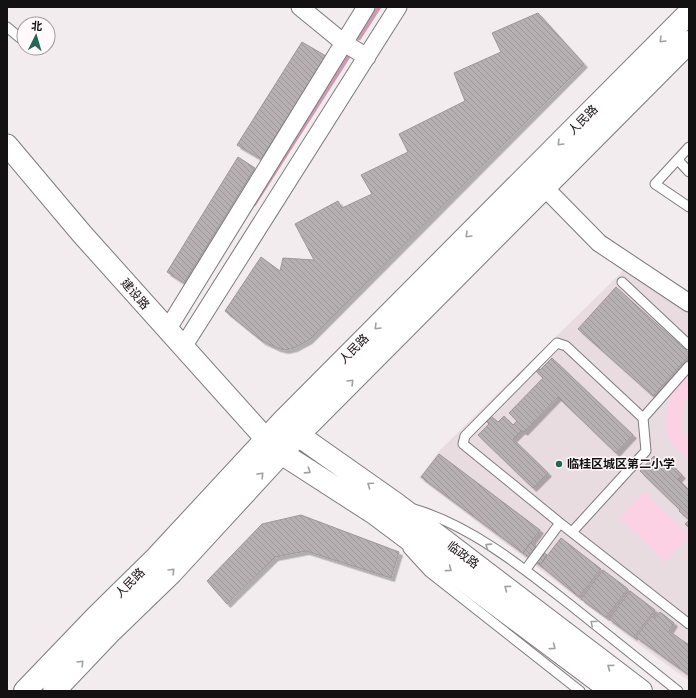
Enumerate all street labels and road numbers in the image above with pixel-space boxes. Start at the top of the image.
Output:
street label: 人民路 [565,102,601,138]
street label: 建设路 [118,275,153,312]
street label: 人民路 [336,331,372,367]
street label: 临政路 [444,538,482,571]
street label: 人民路 [112,565,148,601]

